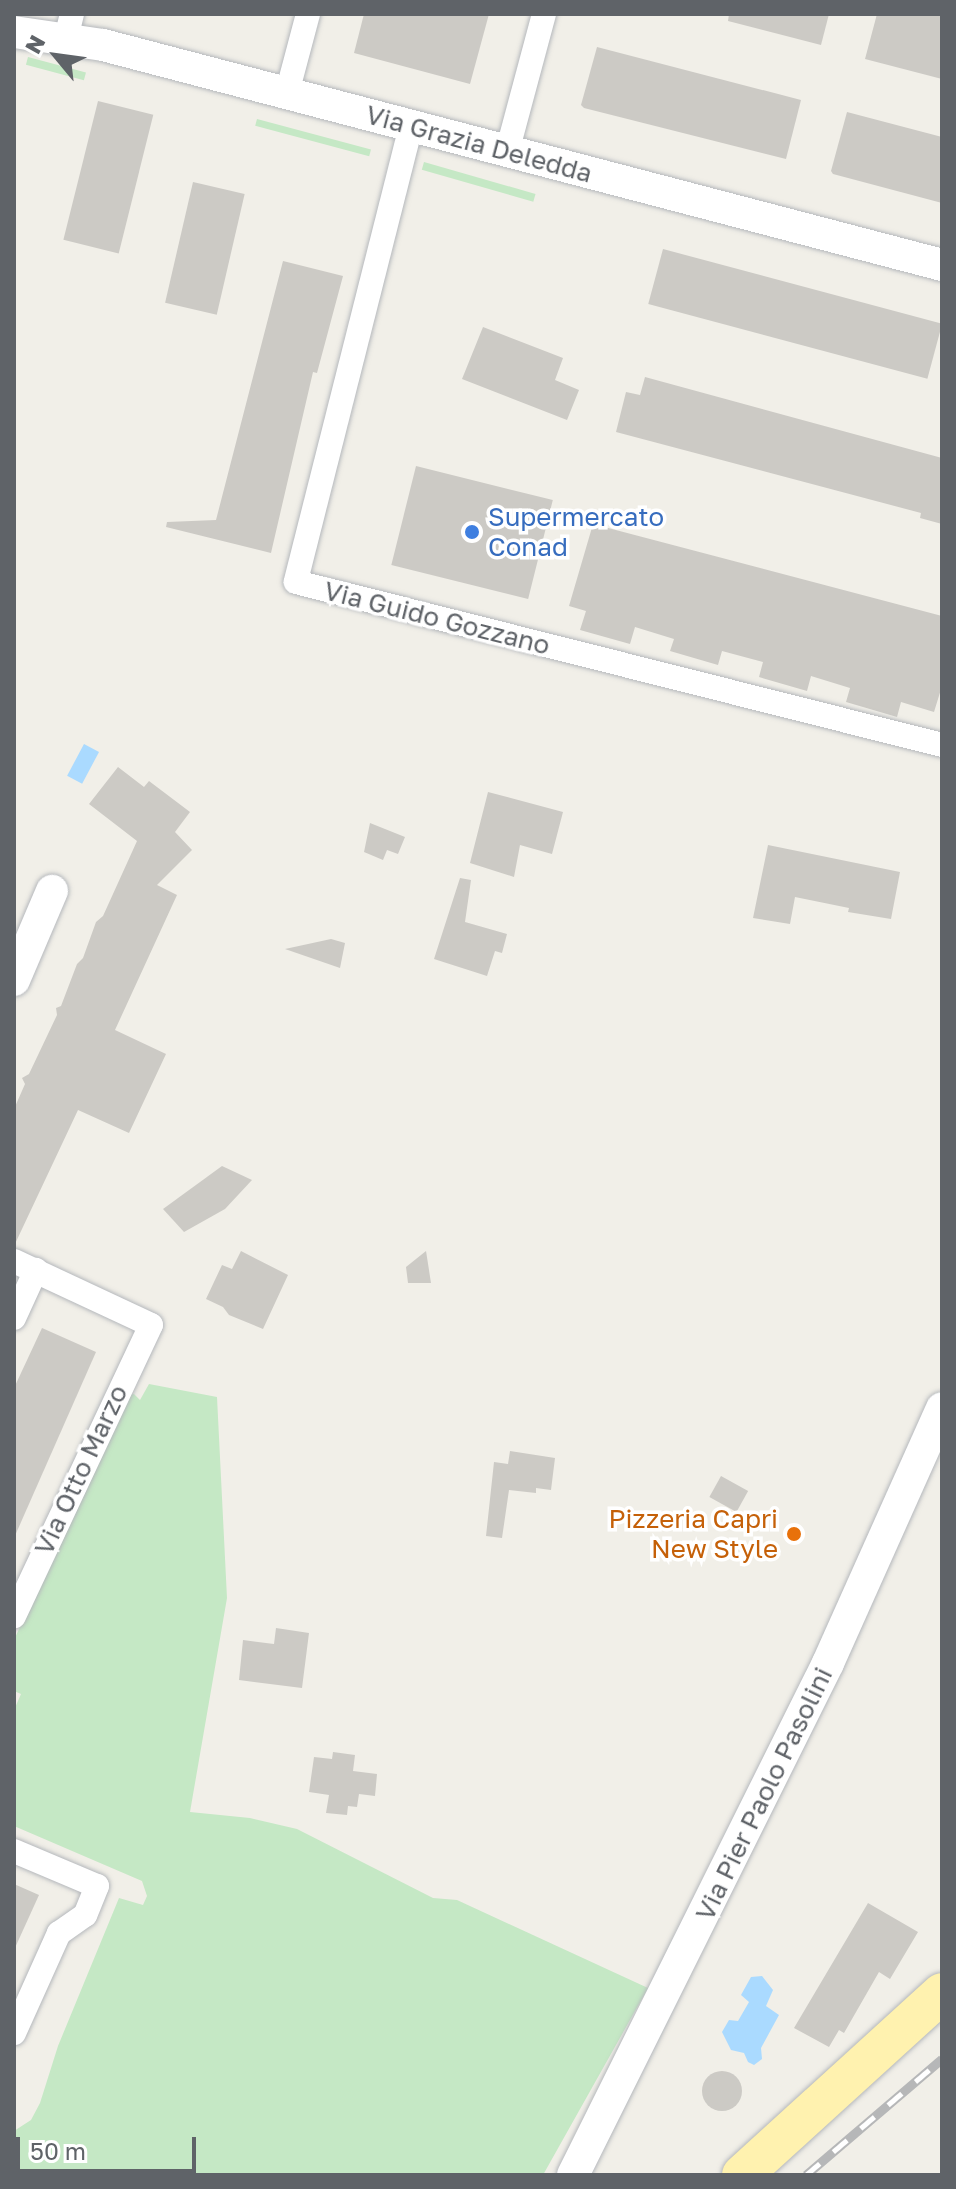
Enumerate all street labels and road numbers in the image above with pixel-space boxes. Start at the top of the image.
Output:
street label: Via Grazia Deledda [362,99,596,189]
street label: Via Guido Gozzano [321,575,553,661]
street label: Via Otto Marzo [28,1380,134,1560]
street label: Via Pier Paolo Pasolini [689,1662,839,1926]

